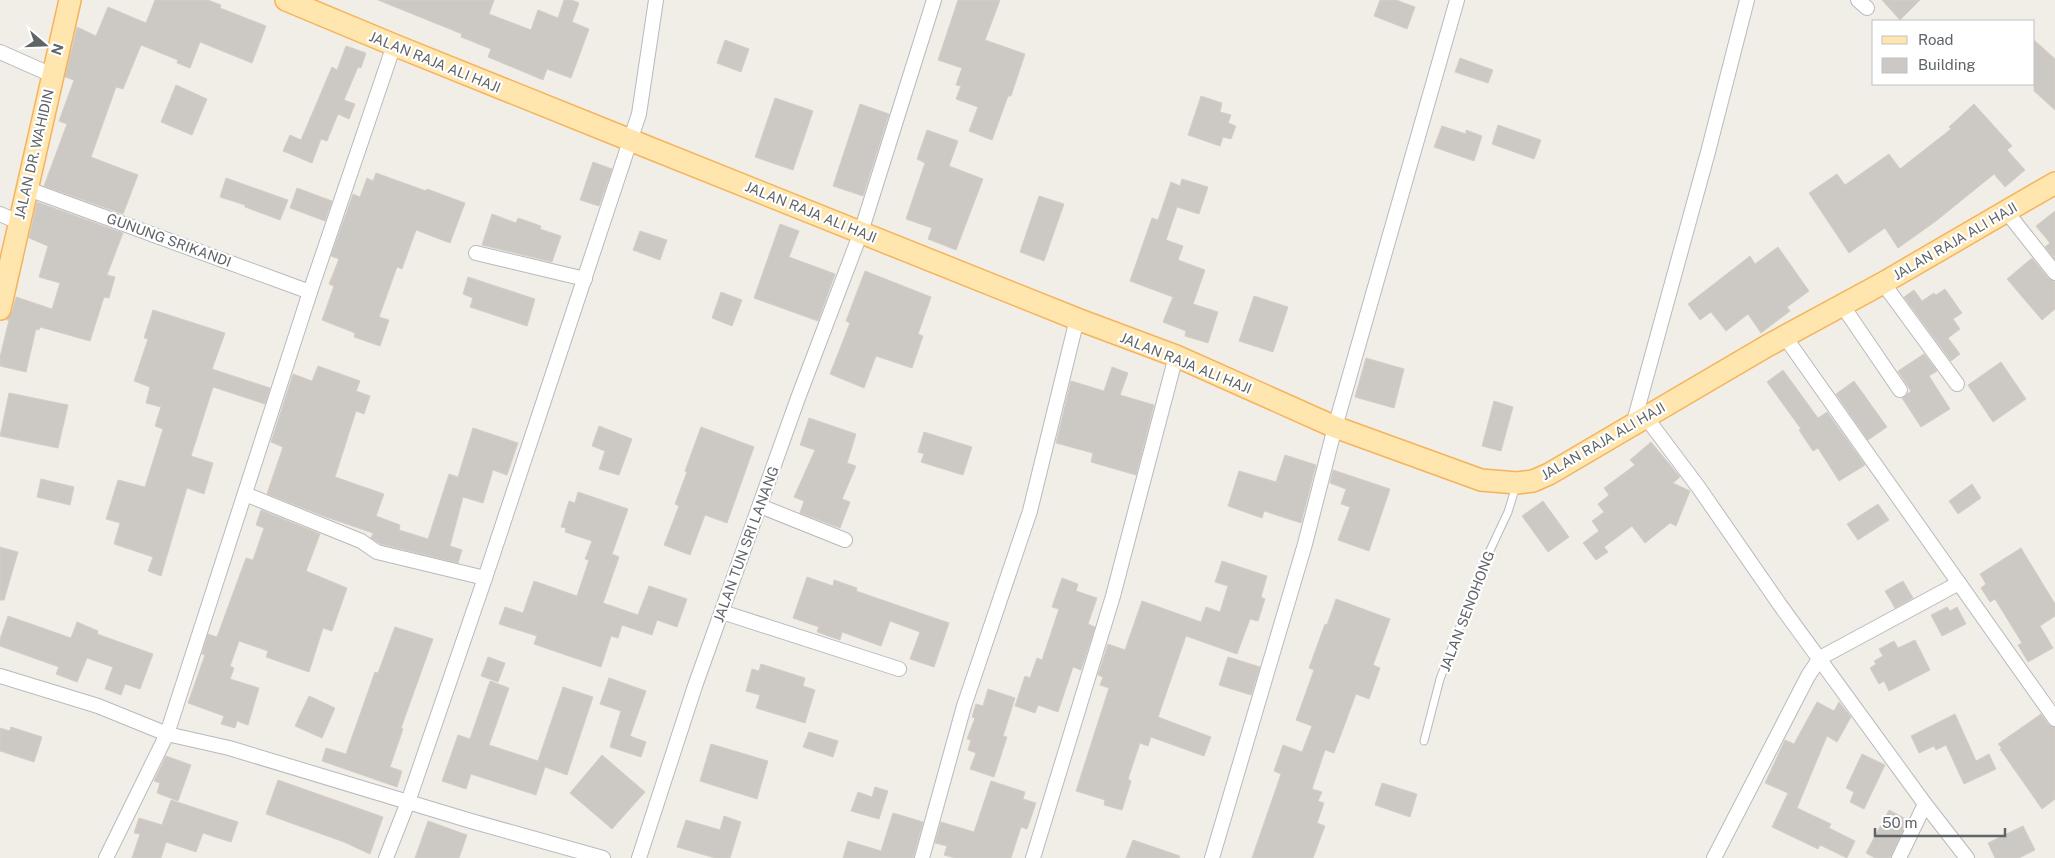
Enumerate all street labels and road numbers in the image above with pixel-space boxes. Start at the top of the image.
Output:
street label: JALAN RAJA ALI HAJI [367,28,503,96]
street label: JALAN DR. WAHIDIN [11,87,57,221]
street label: JALAN RAJA ALI HAJI [743,178,879,246]
street label: JALAN RAJA ALI HAJI [1890,199,2020,283]
street label: GUNUNG SRIKANDI [105,210,233,270]
street label: JALAN RAJA ALI HAJI [1118,329,1254,397]
street label: JALAN RAJA ALI HAJI [1538,399,1668,483]
street label: JALAN TUN SRI LANANG [710,464,782,624]
street label: JALAN SENOHONG [1437,548,1497,674]

